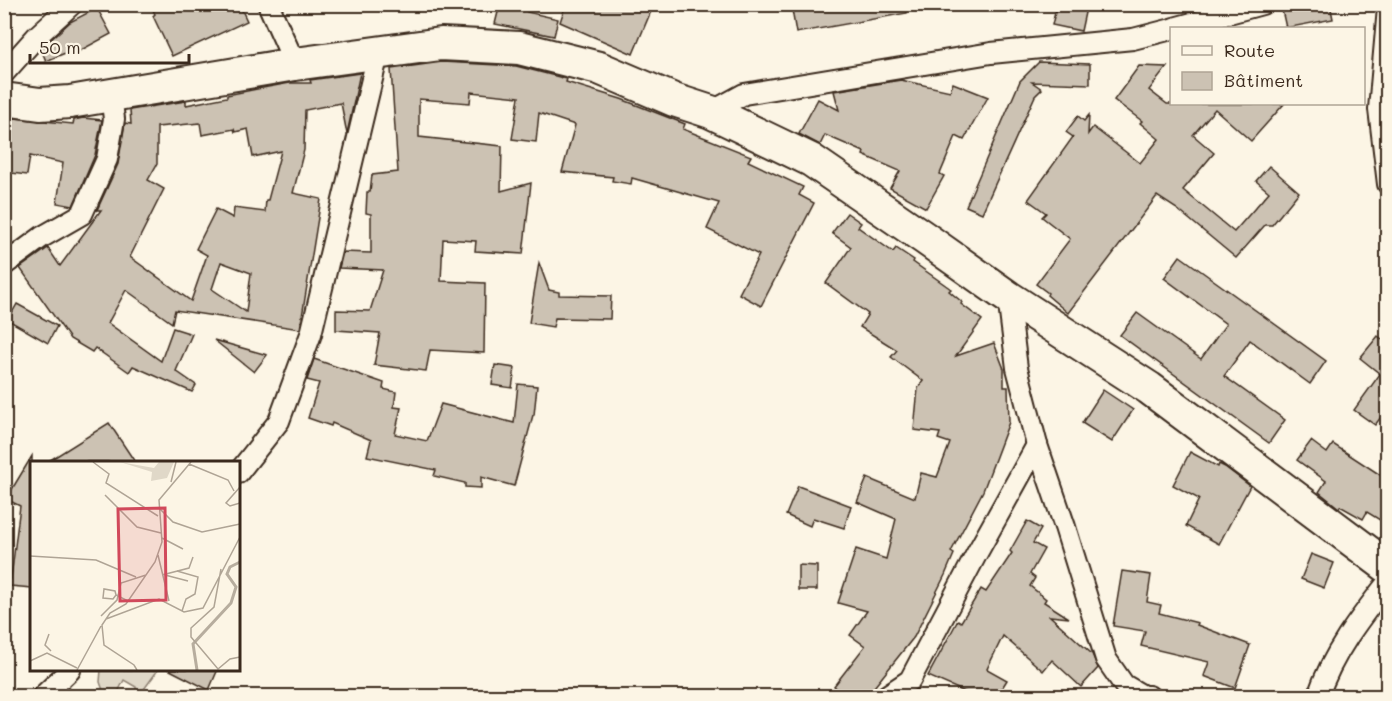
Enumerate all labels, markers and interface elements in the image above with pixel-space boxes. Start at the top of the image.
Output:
scale bar [30,27,189,65]
legend [1170,27,1365,105]
text: 50 m [39,35,81,59]
text: Route [1224,38,1275,62]
text: Bâtiment [1224,68,1303,92]
inset map [30,461,240,671]

